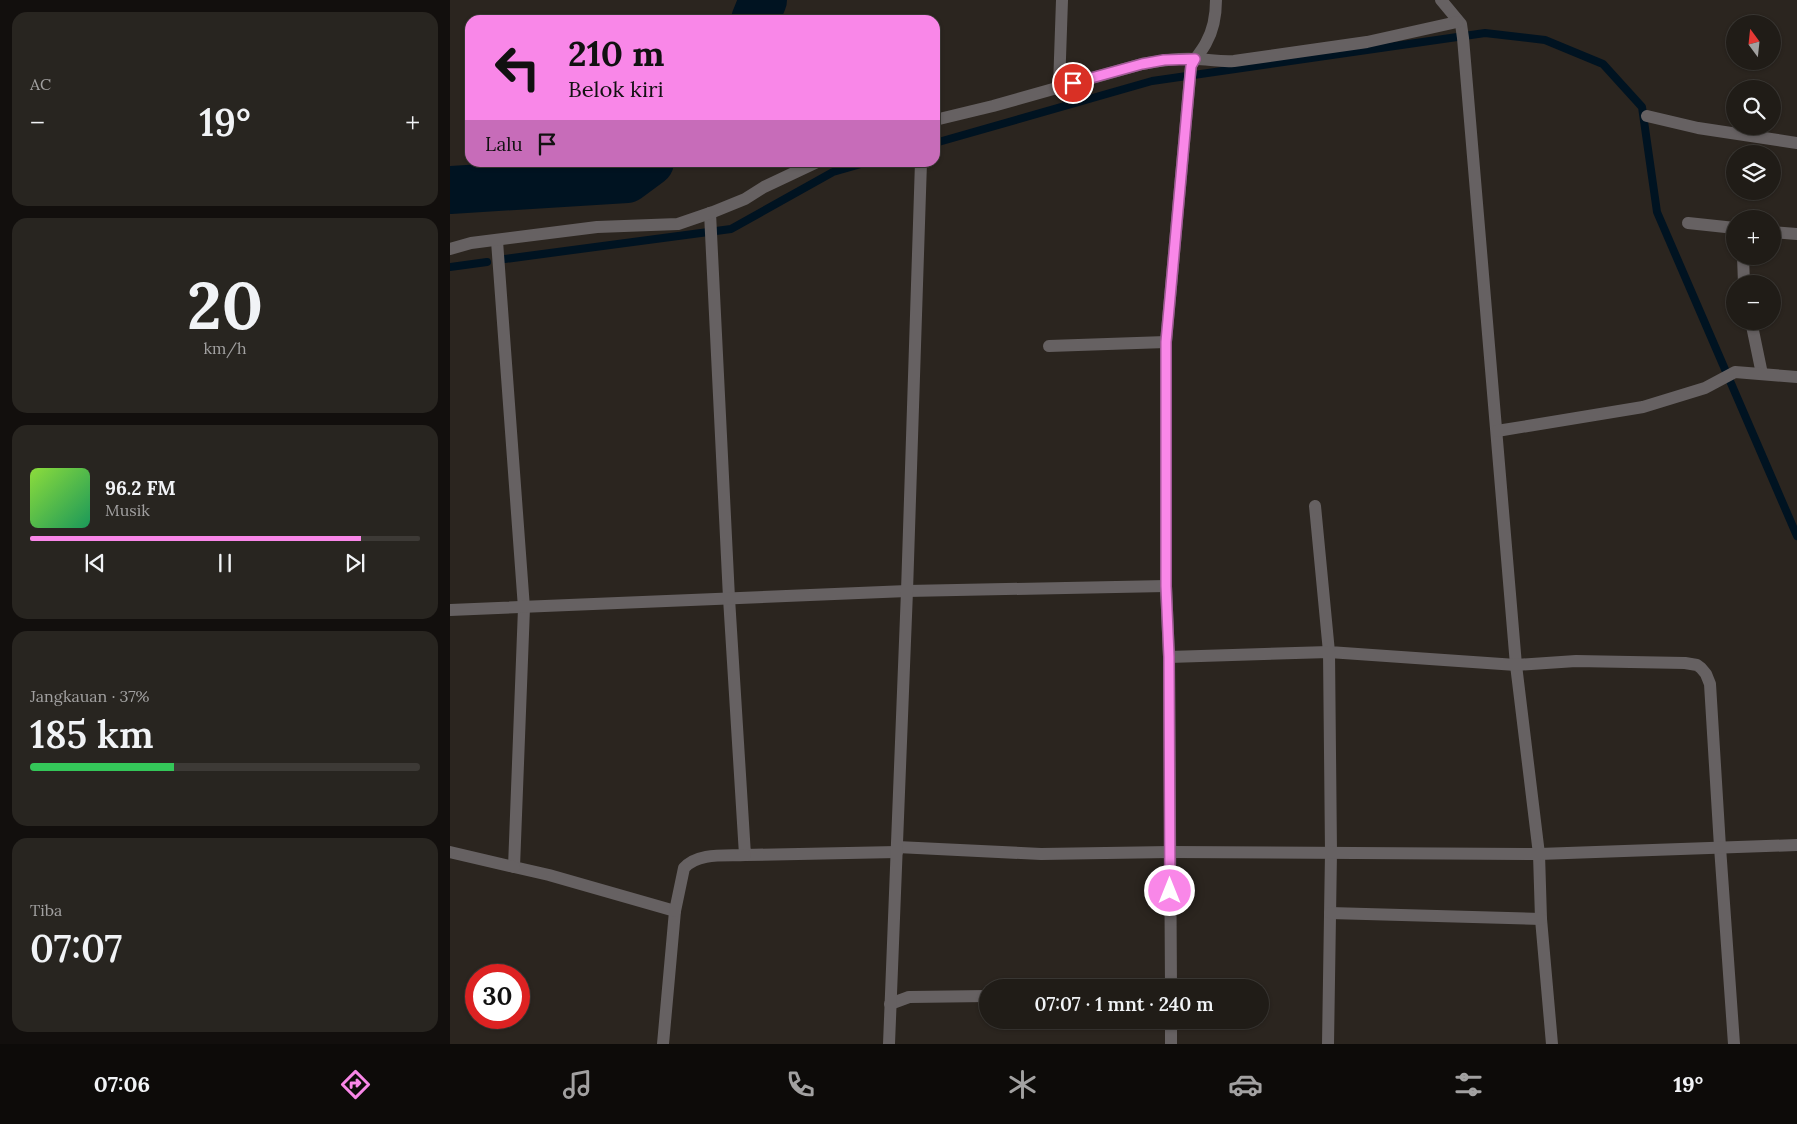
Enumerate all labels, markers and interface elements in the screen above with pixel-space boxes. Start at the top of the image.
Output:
north arrow [1726,15,1781,70]
map controls [1726,15,1781,330]
text: 210 m [568,31,665,76]
icon: left [485,35,550,100]
pin [1052,62,1094,104]
icon: arrive [1059,69,1087,97]
text: AC [30,74,51,94]
text: Belok kiri [568,75,664,103]
button: search [1726,80,1781,135]
text: 19° [199,98,251,146]
text: − [30,105,45,141]
text: + [405,105,420,141]
icon: arrive [533,130,561,158]
text: Lalu [485,132,523,156]
button: layers [1726,145,1781,200]
button: + [1726,210,1781,265]
text: 20 [187,264,263,347]
button: − [1726,275,1781,330]
text: km/h [203,338,247,358]
text: 96.2 FM [105,476,176,500]
text: Musik [105,500,150,520]
icon: previous [81,549,109,577]
icon: pause [211,549,239,577]
icon: next [341,549,369,577]
text: Jangkauan · 37% [30,686,149,706]
text: 185 km [30,710,154,758]
position arrow [1143,864,1195,916]
text: Tiba [30,900,62,920]
text: 07:07 [30,924,122,972]
speed limit sign: 30 [465,964,530,1029]
text: 07:07 · 1 mnt · 240 m [1035,992,1213,1016]
icon: directions [338,1067,373,1102]
icon: music [560,1067,595,1102]
icon: phone [783,1067,818,1102]
icon: climate [1005,1067,1040,1102]
icon: car [1228,1067,1263,1102]
icon: filters [1451,1067,1486,1102]
text: 07:06 [94,1070,150,1098]
text: 19° [1673,1070,1703,1098]

